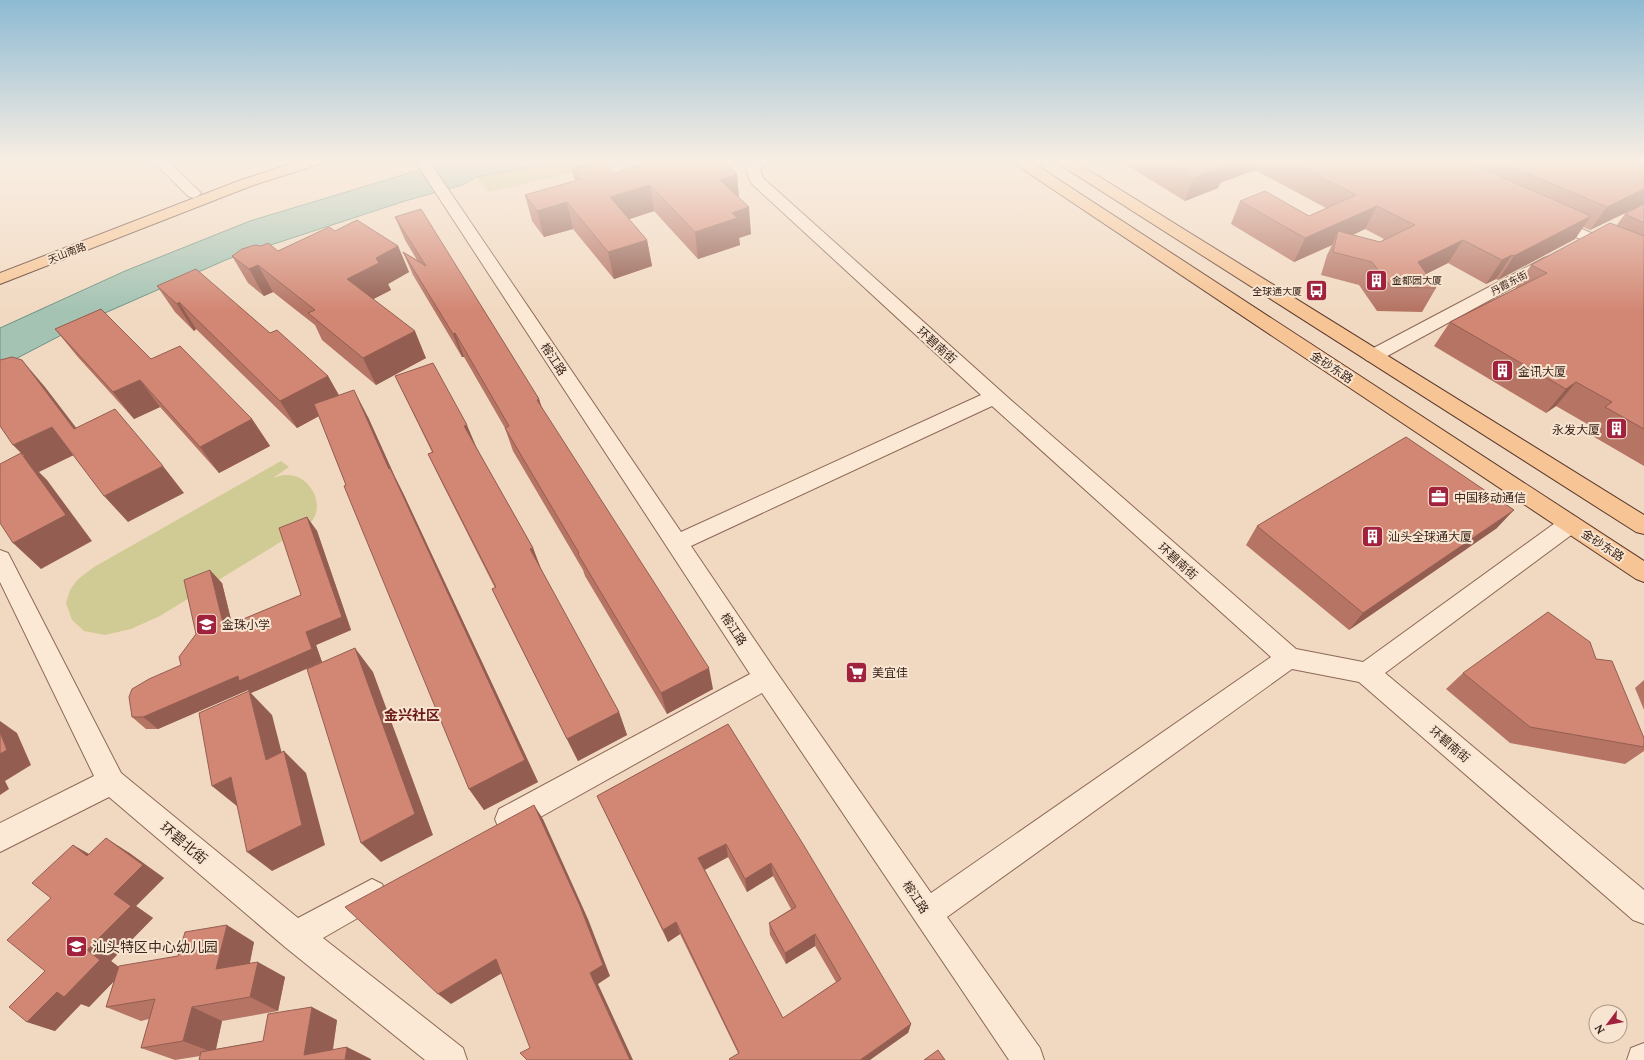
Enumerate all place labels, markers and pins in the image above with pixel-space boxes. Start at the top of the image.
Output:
building icon: 金都园大厦 [1364,267,1390,293]
place label: 金都园大厦 [1392,274,1442,287]
bus stop icon: 全球通大厦 [1304,278,1330,304]
place label: 全球通大厦 [1252,285,1302,298]
building icon: 金讯大厦 [1490,358,1516,384]
place label: 金讯大厦 [1518,364,1566,379]
building icon: 永发大厦 [1603,416,1629,442]
place label: 永发大厦 [1552,422,1600,437]
office icon: 中国移动通信 [1426,484,1452,510]
place label: 中国移动通信 [1454,490,1526,505]
building icon: 汕头全球通大厦 [1360,523,1386,549]
place label: 汕头全球通大厦 [1388,529,1472,544]
school or university icon: 金珠小学 [193,611,219,637]
place label: 金珠小学 [222,617,270,632]
supermarket icon: 美宜佳 [844,659,870,685]
place label: 美宜佳 [872,665,908,680]
school or university icon: 汕头特区中心幼儿园 [64,934,90,960]
place label: 汕头特区中心幼儿园 [92,938,218,956]

